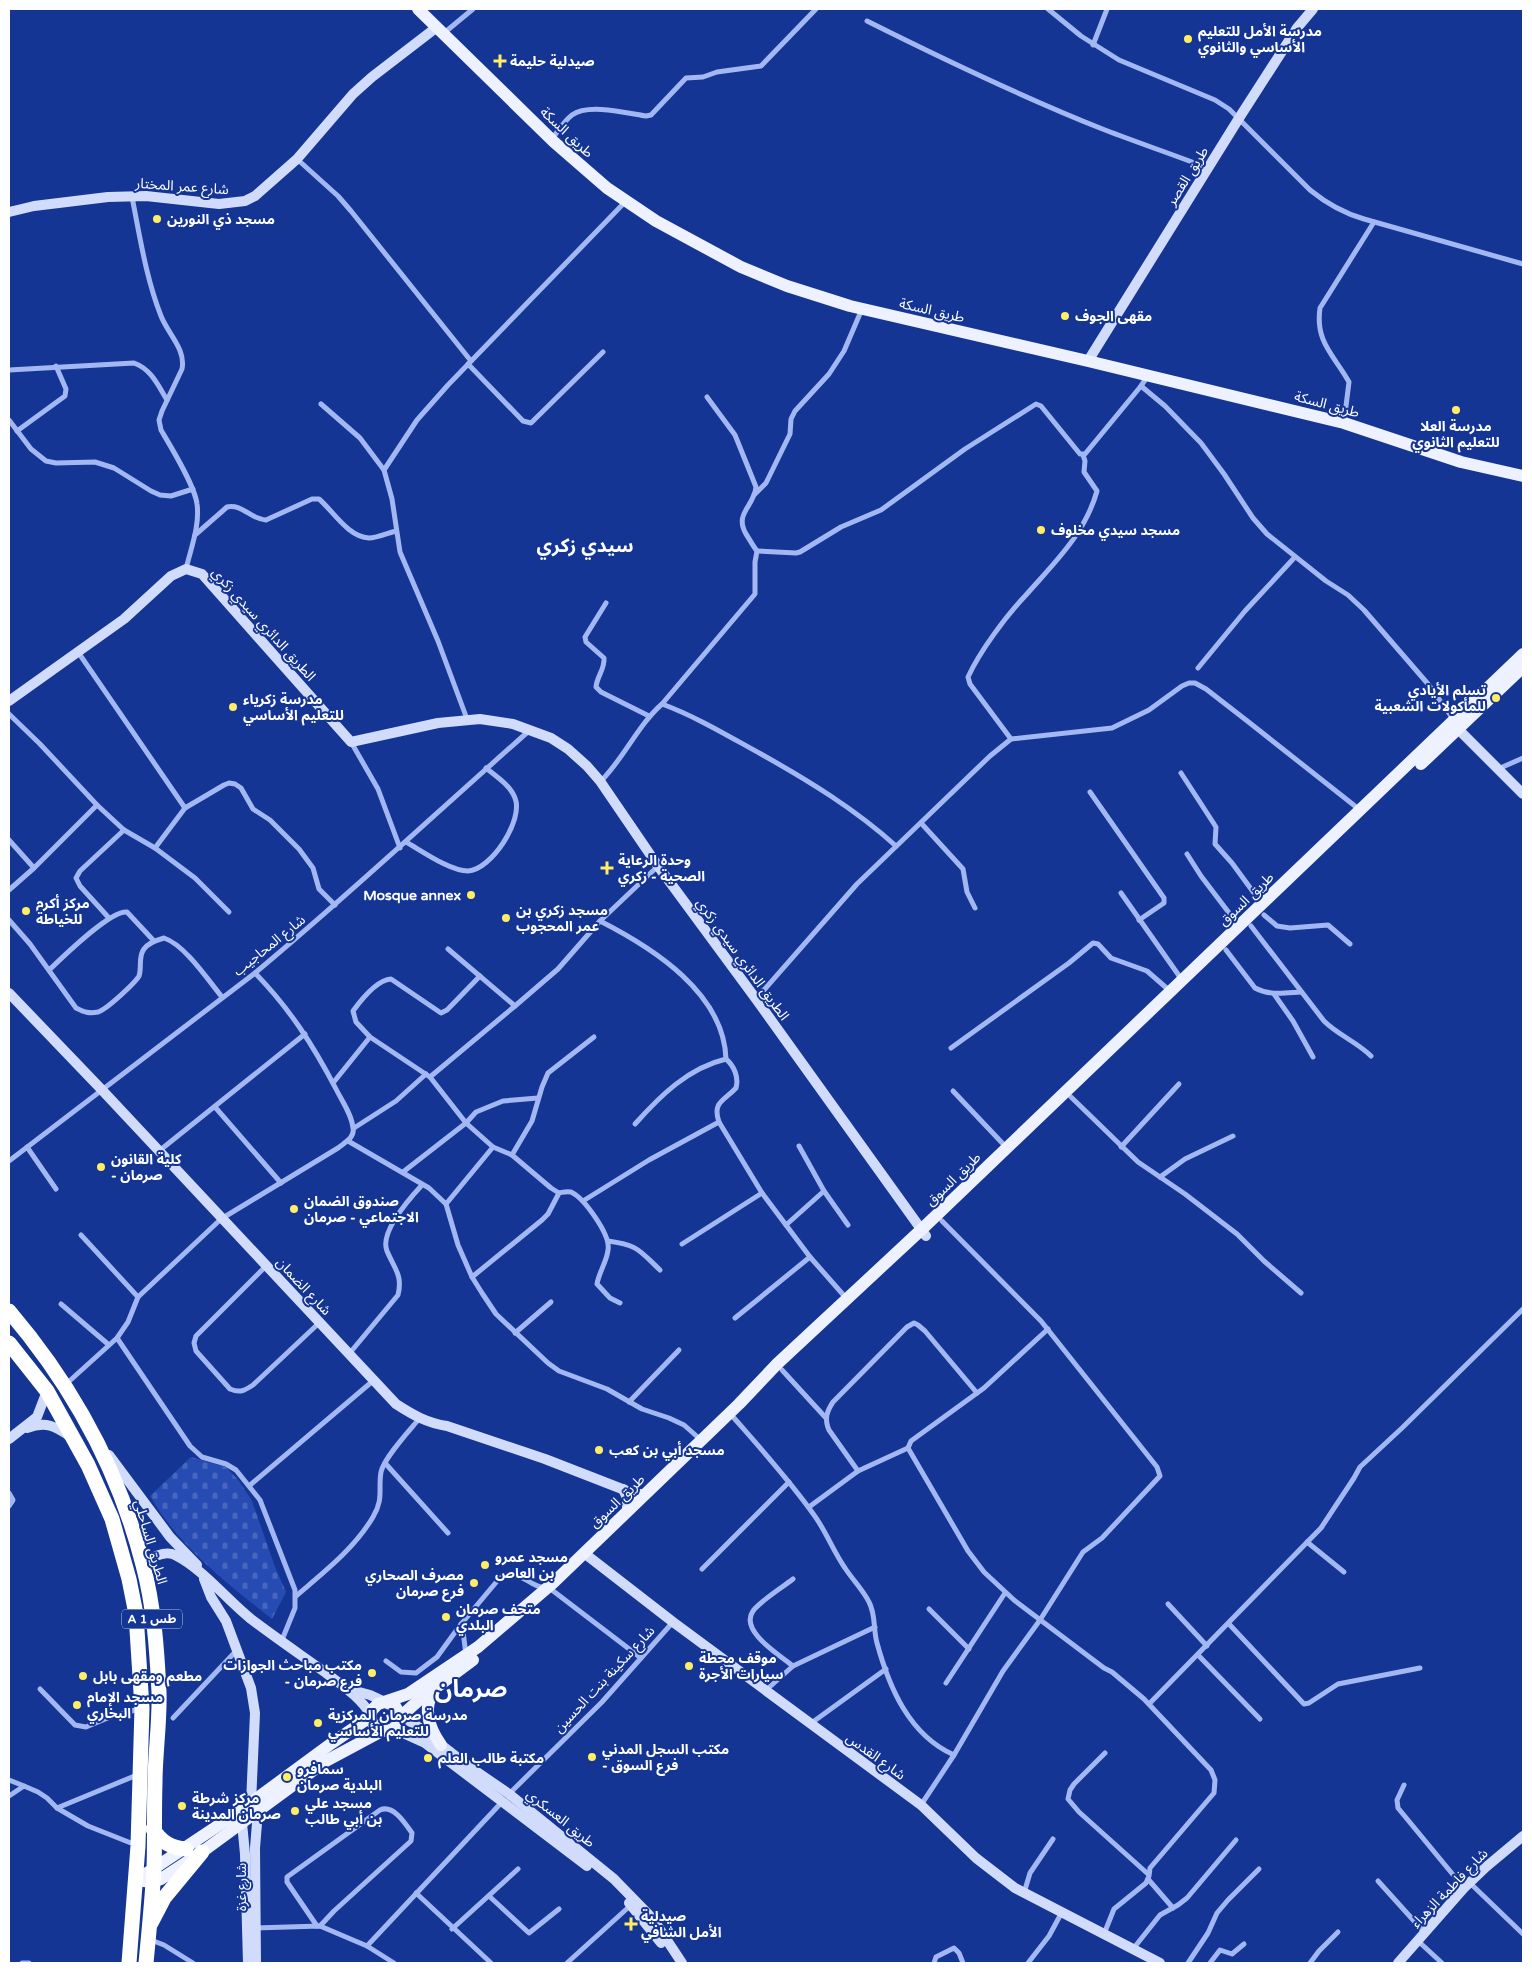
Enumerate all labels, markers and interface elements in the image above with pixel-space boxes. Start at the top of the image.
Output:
place label: مدرسة الأمل للتعليم الأساسي والثانوي [1198,23,1322,58]
marker: مدرسة الأمل للتعليم الأساسي والثانوي [1182,33,1194,45]
place label: صيدلية حليمة [510,53,595,70]
marker: صيدلية حليمة [494,55,506,67]
street label: طريق السكة [536,103,597,162]
street label: طريق القصر [1162,144,1213,210]
street label: شارع عمر المختار [134,175,229,200]
place label: مسجد ذي النورين [167,211,275,230]
marker: مسجد ذي النورين [151,213,163,225]
street label: طريق السكة [897,295,966,327]
place label: مقهى الجوف [1075,308,1152,325]
marker: مقهى الجوف [1059,310,1071,322]
street label: طريق السكة [1292,388,1361,422]
marker: مدرسة العلا للتعليم الثانوي [1450,404,1462,416]
place label: مدرسة العلا للتعليم الثانوي [1412,418,1500,453]
place label: مسجد سيدي مخلوف [1051,522,1180,541]
marker: مسجد سيدي مخلوف [1035,524,1047,536]
district label: سيدي زكري [537,535,634,560]
street label: الطريق الدائري سيدي زكري [206,564,319,686]
place label: تسلم الأيادي للمأكولات الشعبية [1374,682,1486,715]
place label: مدرسة زكرياء للتعليم الأساسي [243,691,344,726]
marker: تسلم الأيادي للمأكولات الشعبية [1490,692,1502,704]
marker: مدرسة زكرياء للتعليم الأساسي [227,701,239,713]
place label: وحدة الرعاية الصحية - زكري [618,852,705,887]
marker: وحدة الرعاية الصحية - زكري [600,861,614,875]
street label: طريق السوق [1215,869,1278,931]
place label: Mosque annex [363,887,461,904]
marker: Mosque annex [465,889,477,901]
place label: مركز أكرم للخياطة [36,894,90,928]
street label: الطريق الدائري سيدي زكري [691,895,793,1025]
place label: مسجد زكري بن عمر المحجوب [516,902,608,935]
marker: مركز أكرم للخياطة [20,905,32,917]
street label: شارع المحاجيب [230,911,310,981]
marker: مسجد زكري بن عمر المحجوب [500,912,512,924]
street label: طريق السوق [922,1149,985,1211]
place label: كلية القانون - صرمان [111,1151,182,1184]
marker: كلية القانون - صرمان [95,1161,107,1173]
place label: صندوق الضمان الاجتماعي - صرمان [304,1193,419,1228]
marker: صندوق الضمان الاجتماعي - صرمان [288,1203,300,1215]
street label: شارع الضمان [271,1254,335,1320]
place label: مسجد أبي بن كعب [609,1441,725,1461]
marker: مسجد أبي بن كعب [593,1444,605,1456]
street label: طريق السوق [586,1471,649,1533]
street label: الطريق الساحلي [128,1498,171,1587]
place label: مسجد عمرو بن العاص [495,1549,568,1582]
marker: مسجد عمرو بن العاص [479,1559,491,1571]
place label: مصرف الصحاري فرع صرمان [365,1567,464,1602]
marker: مصرف الصحاري فرع صرمان [468,1577,480,1589]
place label: متحف صرمان البلدي [456,1601,541,1636]
road number: A 1 طس [122,1610,182,1628]
marker: متحف صرمان البلدي [440,1611,452,1623]
street label: شارع سكينة بنت الحسين [550,1622,660,1738]
place label: موقف محطة سيارات الأجرة [699,1650,783,1683]
place label: مكتب مباحث الجوازات - فرع صرمان [223,1657,362,1692]
marker: موقف محطة سيارات الأجرة [683,1660,695,1672]
marker: مكتب مباحث الجوازات - فرع صرمان [366,1667,378,1679]
place label: مطعم ومقهى بابل [93,1668,202,1687]
marker: مطعم ومقهى بابل [77,1670,89,1682]
district label: صرمان [435,1675,507,1704]
place label: مسجد الإمام البخاري [87,1689,163,1724]
marker: مسجد الإمام البخاري [71,1699,83,1711]
place label: مدرسة صرمان المركزية للتعليم الأساسي [328,1707,468,1742]
marker: مدرسة صرمان المركزية للتعليم الأساسي [312,1717,324,1729]
street label: شارع القدس [842,1729,909,1785]
place label: مكتب السجل المدني - فرع السوق [602,1741,729,1776]
place label: مكتبة طالب العلم [438,1750,544,1769]
marker: مكتب السجل المدني - فرع السوق [586,1751,598,1763]
marker: مكتبة طالب العلم [422,1752,434,1764]
place label: سمافرو البلدية صرمان [297,1761,382,1794]
marker: سمافرو البلدية صرمان [281,1771,293,1783]
street label: طريق العسكري [522,1786,598,1853]
place label: مركز شرطة صرمان المدينة [192,1790,281,1823]
place label: مسجد علي بن أبي طالب [305,1795,382,1830]
marker: مركز شرطة صرمان المدينة [176,1800,188,1812]
marker: مسجد علي بن أبي طالب [289,1805,301,1817]
street label: شارع فاطمة الزهراء [1407,1845,1493,1933]
street label: شارع غزة [233,1863,252,1911]
place label: صيدلية الأمل الشافي [641,1908,722,1943]
marker: صيدلية الأمل الشافي [625,1918,637,1930]

